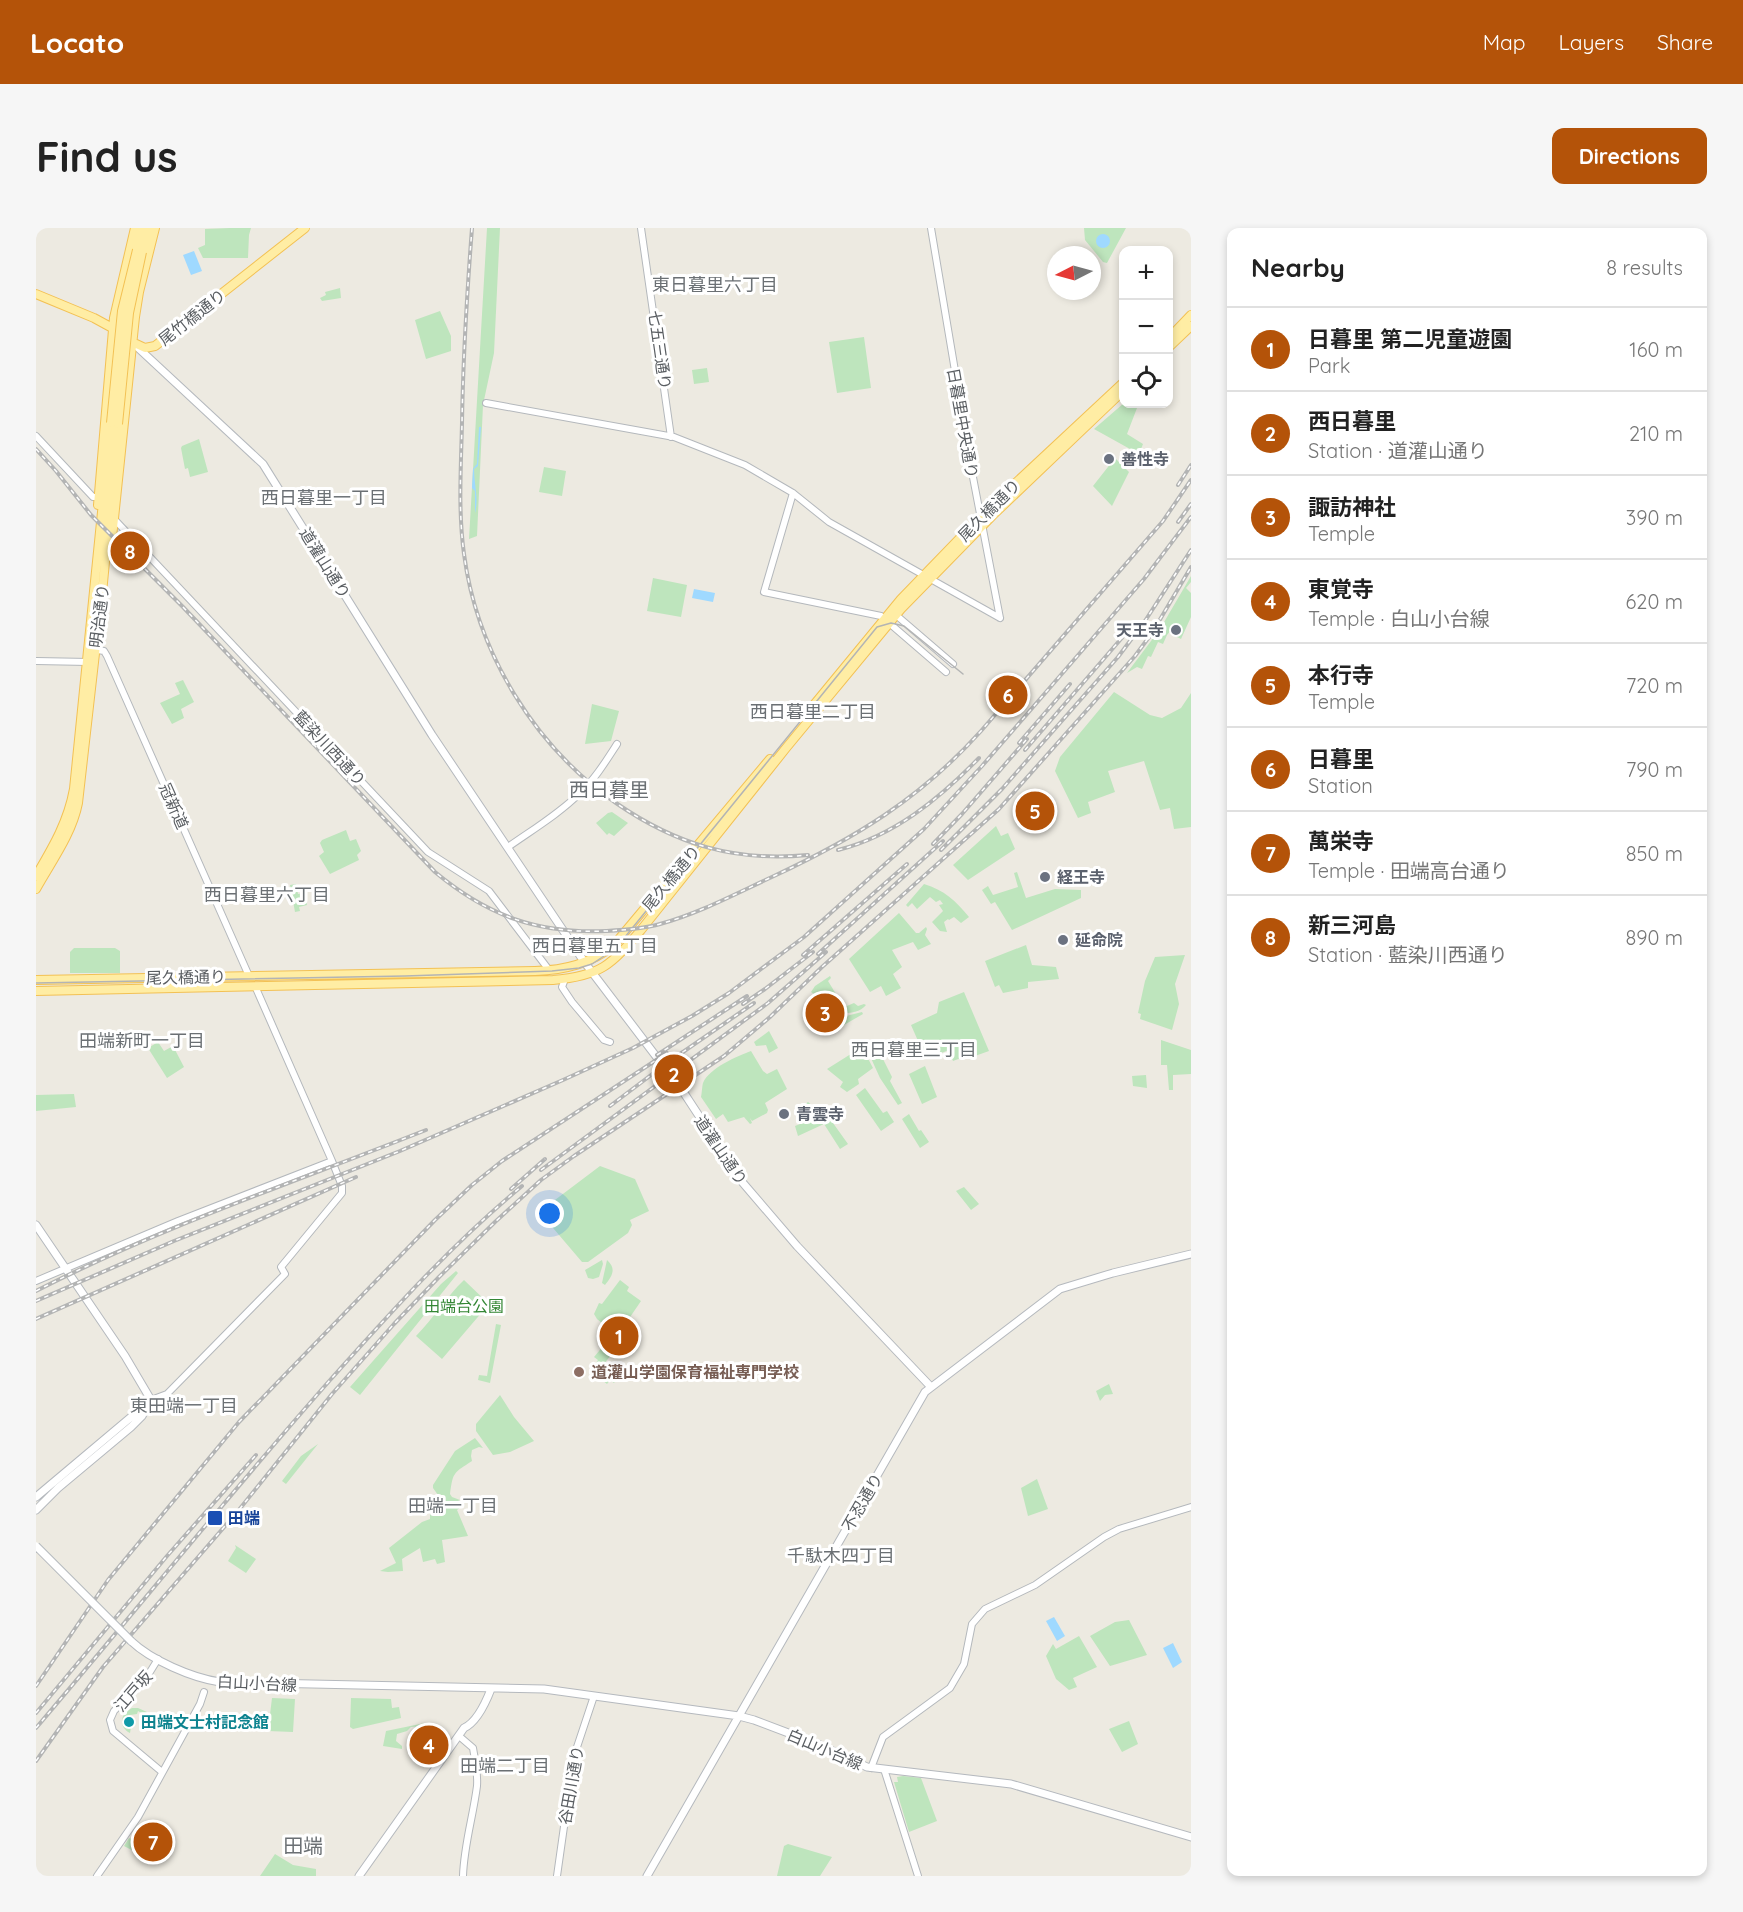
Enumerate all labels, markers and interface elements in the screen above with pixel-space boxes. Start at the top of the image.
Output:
text: Locato [30,25,124,60]
text: Map [1483,29,1526,55]
text: Layers [1559,29,1624,55]
text: Share [1657,29,1713,55]
button: Directions [1552,128,1707,184]
text: Find us [36,130,178,183]
north arrow [1047,246,1101,300]
map controls [1119,246,1173,408]
button: + [1119,246,1173,300]
text: Nearby [1251,251,1345,284]
text: 8 results [1606,255,1683,280]
district label: 東日暮里六丁目 [652,273,778,296]
street label: 尾竹橋通り [154,284,230,350]
button: − [1119,300,1173,354]
street label: 七五三通り [645,309,675,391]
text: 日暮里 第二児童遊園 [1308,325,1512,353]
text: 1 [1267,337,1274,362]
text: 160 m [1629,337,1683,362]
text: Park [1308,353,1350,378]
button: locate [1119,354,1173,408]
street label: 日暮里中央通り [943,366,983,480]
text: 西日暮里 [1308,407,1396,435]
text: 2 [1265,421,1276,446]
text: 210 m [1629,421,1683,446]
text: Station · 道灌山通り [1308,438,1488,463]
place label: 善性寺 [1121,449,1169,469]
marker: 善性寺 [1102,452,1116,466]
street label: 尾久橋通り [954,475,1024,545]
district label: 西日暮里一丁目 [261,486,387,509]
text: 諏訪神社 [1308,493,1396,521]
text: 3 [1265,505,1276,530]
text: 390 m [1626,505,1683,530]
text: Temple [1308,521,1375,546]
street label: 道灌山通り [295,524,355,602]
pin: 8 [110,528,149,574]
text: 東覚寺 [1308,575,1374,603]
street label: 明治通り [85,583,113,649]
text: 4 [1265,589,1276,614]
text: 620 m [1626,589,1683,614]
text: Temple · 白山小台線 [1308,606,1490,631]
place label: 天王寺 [1116,620,1164,640]
marker: 天王寺 [1169,623,1183,637]
text: 本行寺 [1308,661,1374,689]
pin: 6 [988,672,1028,718]
text: 5 [1265,673,1276,698]
text: 720 m [1626,673,1683,698]
text: Temple [1308,689,1375,714]
district label: 西日暮里二丁目 [750,700,876,723]
street label: 藍染川西通り [290,706,370,790]
text: 日暮里 [1308,745,1374,773]
text: 6 [1265,757,1276,782]
text: 790 m [1626,757,1683,782]
text: Station [1308,773,1373,798]
district label: 西日暮里 [569,777,649,802]
street label: 冠新道 [155,780,193,832]
pin: 5 [1016,788,1054,834]
text: 萬栄寺 [1308,827,1374,855]
street label: 尾久橋通り [638,841,704,915]
text: 7 [1265,841,1276,866]
text: 850 m [1626,841,1683,866]
text: Temple · 田端高台通り [1308,858,1510,883]
place label: 経王寺 [1057,867,1105,887]
marker: 経王寺 [1038,870,1052,884]
district label: 西日暮里六丁目 [204,883,330,906]
text: 新三河島 [1308,911,1396,939]
text: 8 [1265,925,1276,950]
text: 890 m [1625,925,1683,950]
place label: 延命院 [1075,930,1123,950]
marker: 延命院 [1056,933,1070,947]
district label: 西日暮里五丁目 [532,934,658,957]
text: Station · 藍染川西通り [1308,942,1508,967]
street label: 尾久橋通り [146,966,226,988]
pin: 3 [806,990,844,1036]
district label: 田端新町一丁目 [79,1029,205,1052]
district label: 西日暮里三丁目 [851,1038,977,1061]
pin: 2 [654,1052,694,1096]
place label: 青雲寺 [796,1104,844,1124]
marker: 青雲寺 [777,1107,791,1121]
street label: 道灌山通り [690,1111,752,1189]
your location [535,1199,564,1228]
park label: 田端台公園 [424,1296,504,1316]
pin: 1 [600,1314,638,1358]
place label: 道灌山学園保育福祉専門学校 [591,1362,799,1382]
marker: 道灌山学園保育福祉専門学校 [572,1365,586,1379]
district label: 東田端一丁目 [130,1394,238,1417]
street label: 不忍通り [837,1469,887,1535]
district label: 田端一丁目 [408,1494,498,1517]
place label: 田端 [228,1508,260,1528]
marker: 田端 [206,1509,224,1527]
district label: 千駄木四丁目 [787,1544,895,1567]
street label: 江戸坂 [110,1666,156,1716]
street label: 白山小台線 [217,1671,297,1695]
place label: 田端文士村記念館 [141,1712,269,1732]
marker: 田端文士村記念館 [122,1715,136,1729]
pin: 4 [410,1722,448,1768]
street label: 白山小台線 [784,1724,866,1774]
street label: 谷田川通り [554,1744,588,1826]
district label: 田端二丁目 [460,1754,550,1777]
pin: 7 [134,1820,172,1864]
district label: 田端 [283,1833,323,1858]

